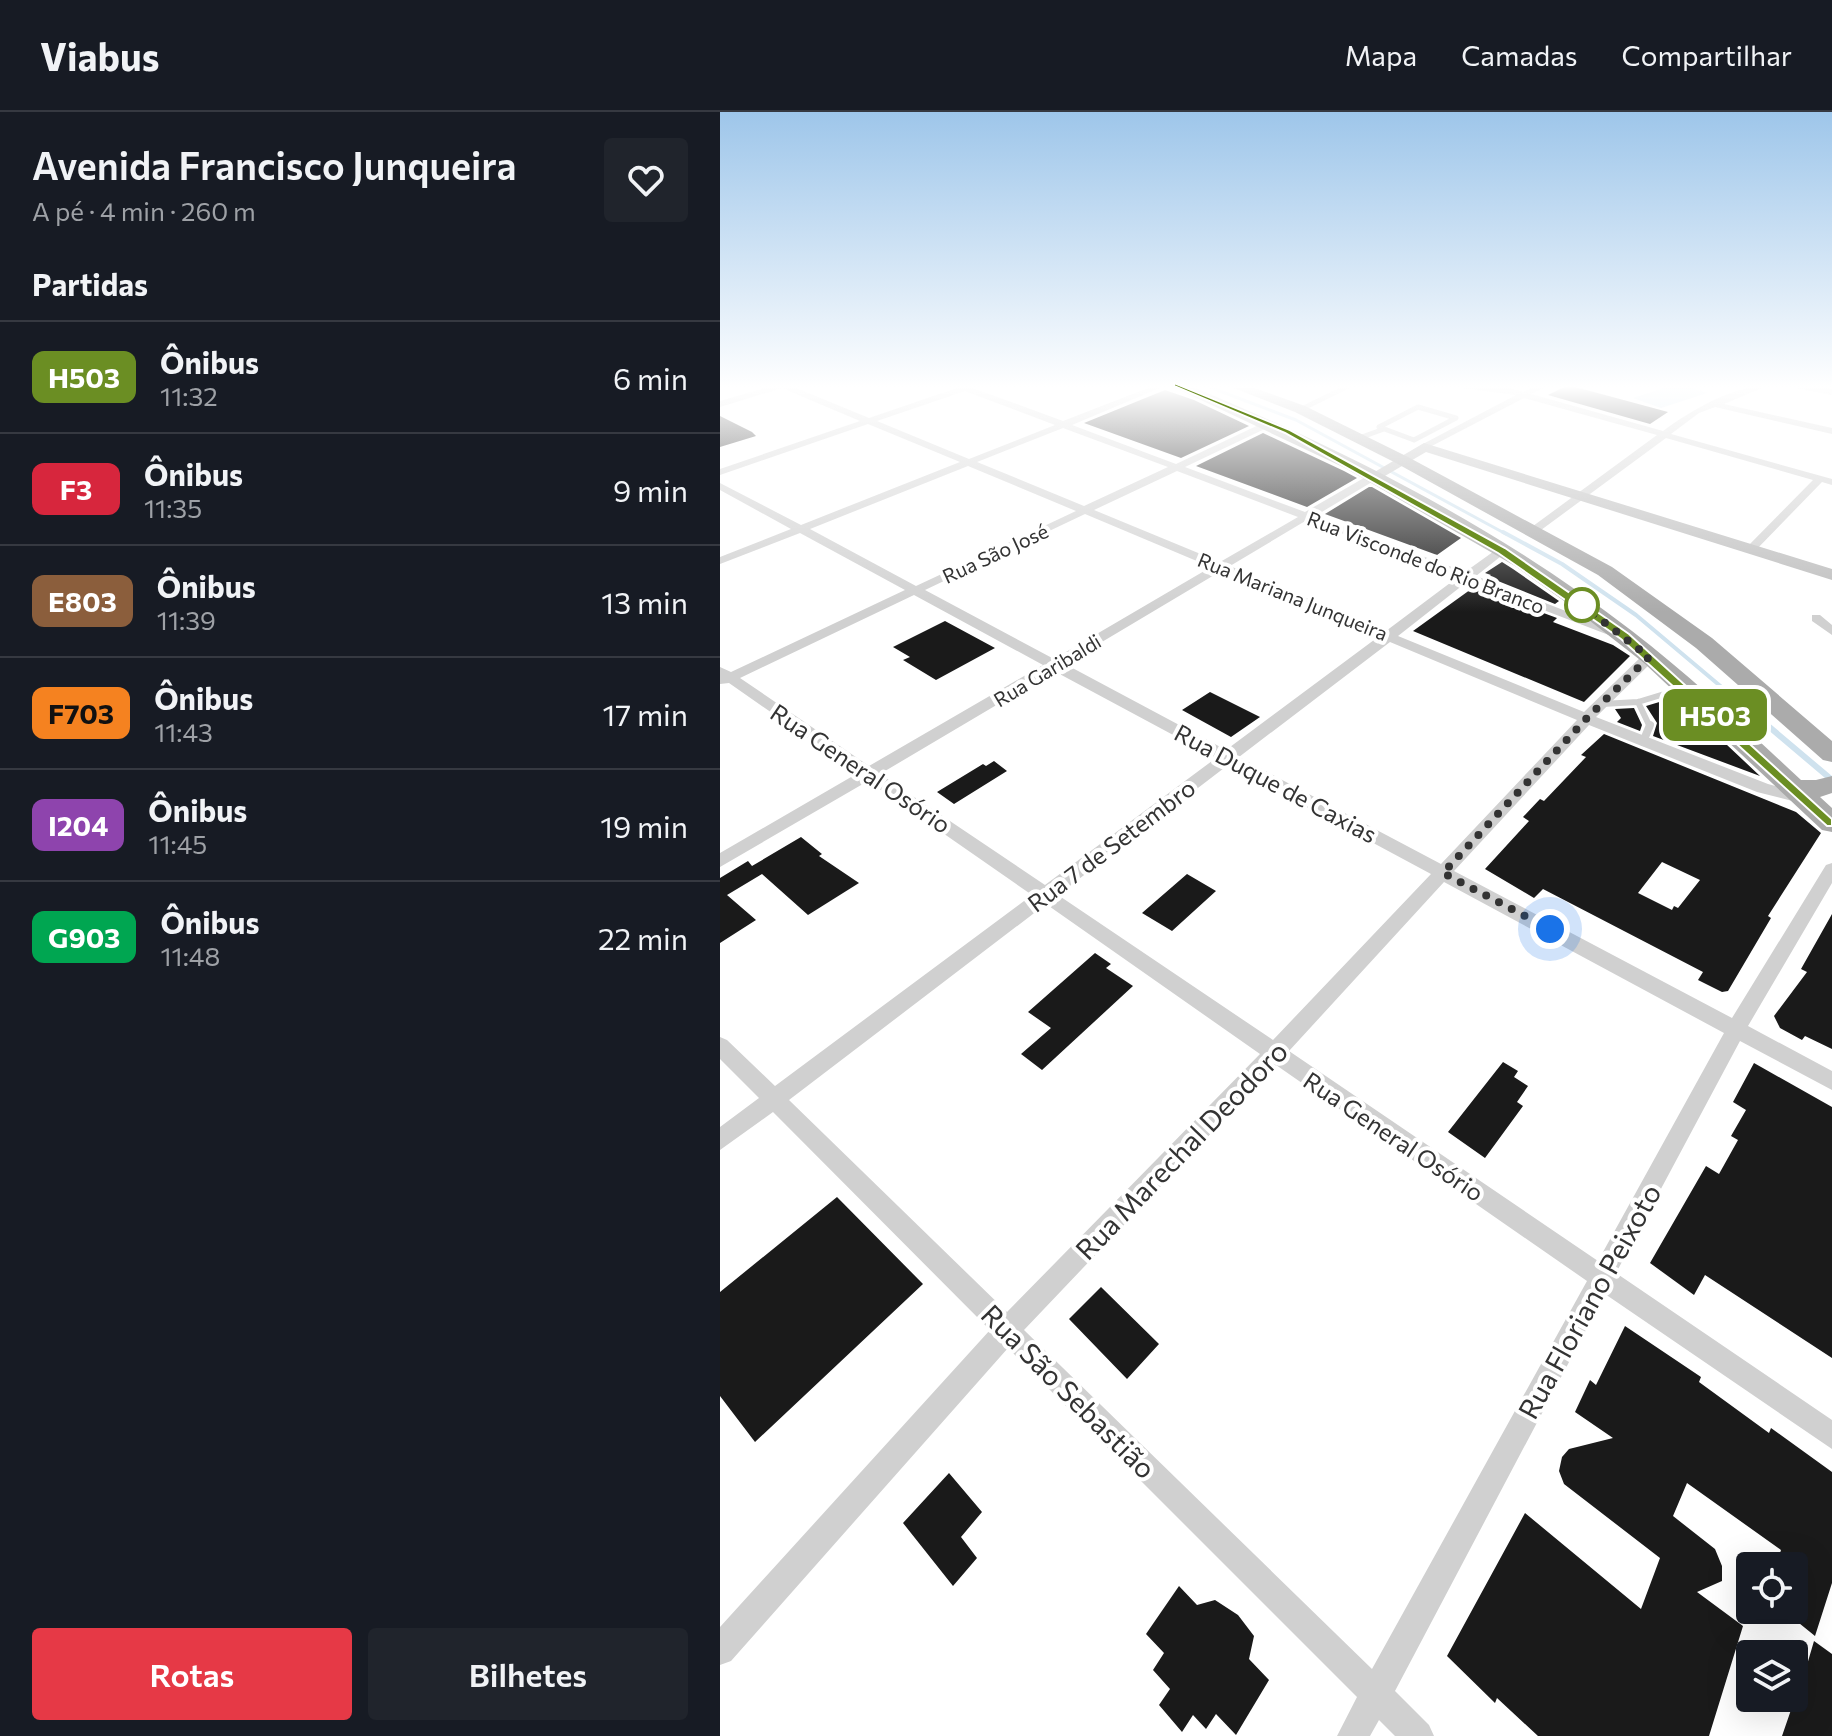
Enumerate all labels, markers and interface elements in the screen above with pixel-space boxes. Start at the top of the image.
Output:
text: Viabus [40,32,159,79]
text: Mapa [1345,38,1417,72]
text: Camadas [1461,38,1578,72]
text: Compartilhar [1622,38,1792,72]
button: heart [604,138,688,222]
text: Avenida Francisco Junqueira [32,141,517,188]
text: A pé · 4 min · 260 m [32,195,256,226]
text: Partidas [32,265,148,302]
text: Ônibus [160,343,259,380]
text: 6 min [613,359,688,396]
text: H503 [48,360,120,394]
text: 11:32 [160,380,218,411]
text: Ônibus [144,455,243,492]
text: 9 min [613,471,688,508]
text: F3 [60,472,92,506]
text: 11:35 [144,492,202,523]
street label: Rua Visconde do Rio Branco [1304,506,1548,618]
street label: Rua São José [938,518,1052,588]
street label: Rua Mariana Junqueira [1195,547,1391,645]
text: Ônibus [157,567,256,604]
text: 13 min [601,583,688,620]
text: E803 [48,584,117,618]
unlabelled marker [1565,588,1599,622]
text: 11:39 [157,604,216,635]
street label: Rua Garibaldi [989,629,1105,711]
text: Ônibus [154,679,253,716]
line badge: H503 [1659,689,1771,741]
text: 17 min [603,695,688,732]
text: F703 [48,696,114,730]
street label: Rua General Osório [766,697,956,839]
text: H503 [1679,698,1751,732]
text: 11:43 [154,716,213,747]
street label: Rua Duque de Caxias [1170,717,1382,849]
street label: Rua 7 de Setembro [1021,773,1201,917]
text: Ônibus [148,791,247,828]
text: 19 min [600,807,688,844]
text: I204 [48,808,108,842]
text: 11:45 [148,828,207,859]
text: Ônibus [160,903,259,940]
your location [1530,909,1570,949]
text: 22 min [598,919,688,956]
text: G903 [48,920,120,954]
text: 11:48 [160,940,220,971]
street label: Rua Marechal Deodoro [1068,1034,1294,1266]
street label: Rua General Osório [1299,1065,1489,1207]
street label: Rua Floriano Peixoto [1510,1178,1668,1424]
street label: Rua São Sebastião [975,1297,1163,1485]
map controls [1736,1552,1808,1712]
button: locate [1736,1552,1808,1624]
button: Rotas [32,1628,352,1720]
button: Bilhetes [368,1628,688,1720]
button: layers [1736,1640,1808,1712]

